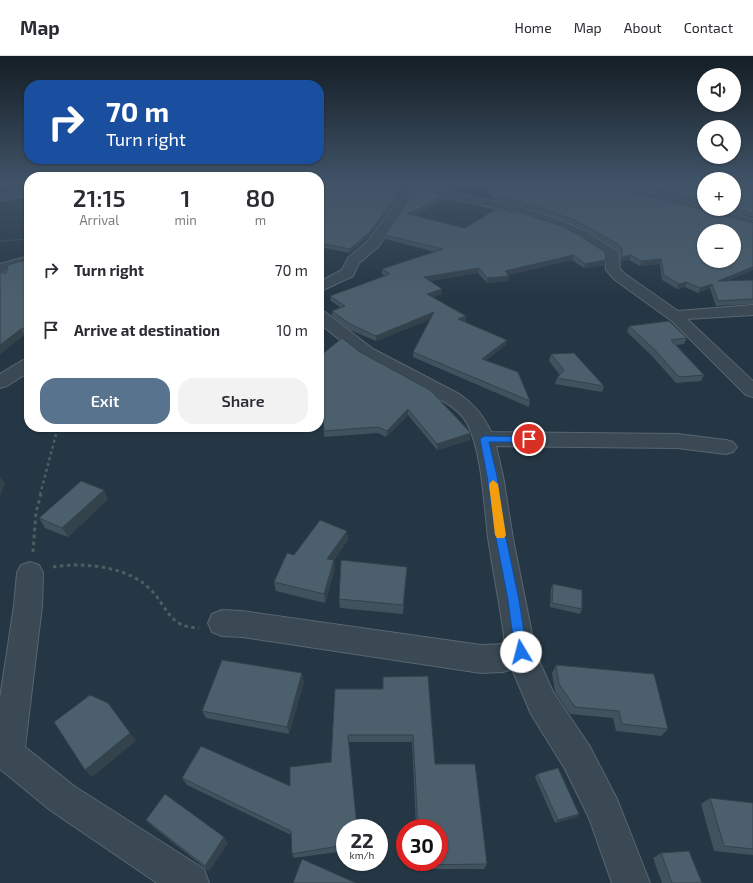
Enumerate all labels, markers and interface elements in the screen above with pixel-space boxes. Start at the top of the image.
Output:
text: Map [20,16,60,39]
text: Home [515,19,552,36]
text: Map [574,19,602,36]
text: About [624,19,662,36]
text: Contact [684,19,733,36]
map controls [697,68,741,268]
button: sound [697,68,741,112]
text: 70 m [106,94,169,128]
icon: right [40,96,92,148]
button: search [697,120,741,164]
text: Turn right [106,128,186,150]
button: + [697,172,741,216]
text: 21:15 [73,183,126,212]
text: 1 [181,183,191,212]
text: 80 [246,183,275,212]
text: Arrival [79,212,119,228]
text: min [175,212,197,228]
text: m [255,212,266,228]
button: − [697,224,741,268]
icon: right [40,259,62,281]
text: Turn right [74,261,144,279]
text: 70 m [275,261,308,279]
icon: arrive [40,319,62,341]
text: Arrive at destination [74,321,220,339]
text: 10 m [276,321,308,339]
button: Exit [40,378,170,424]
button: Share [178,378,308,424]
pin [512,422,546,456]
icon: arrive [518,428,540,450]
position arrow [500,631,542,673]
speed limit sign: 30 [396,819,448,871]
text: 22 [350,828,374,852]
text: km/h [350,849,374,861]

